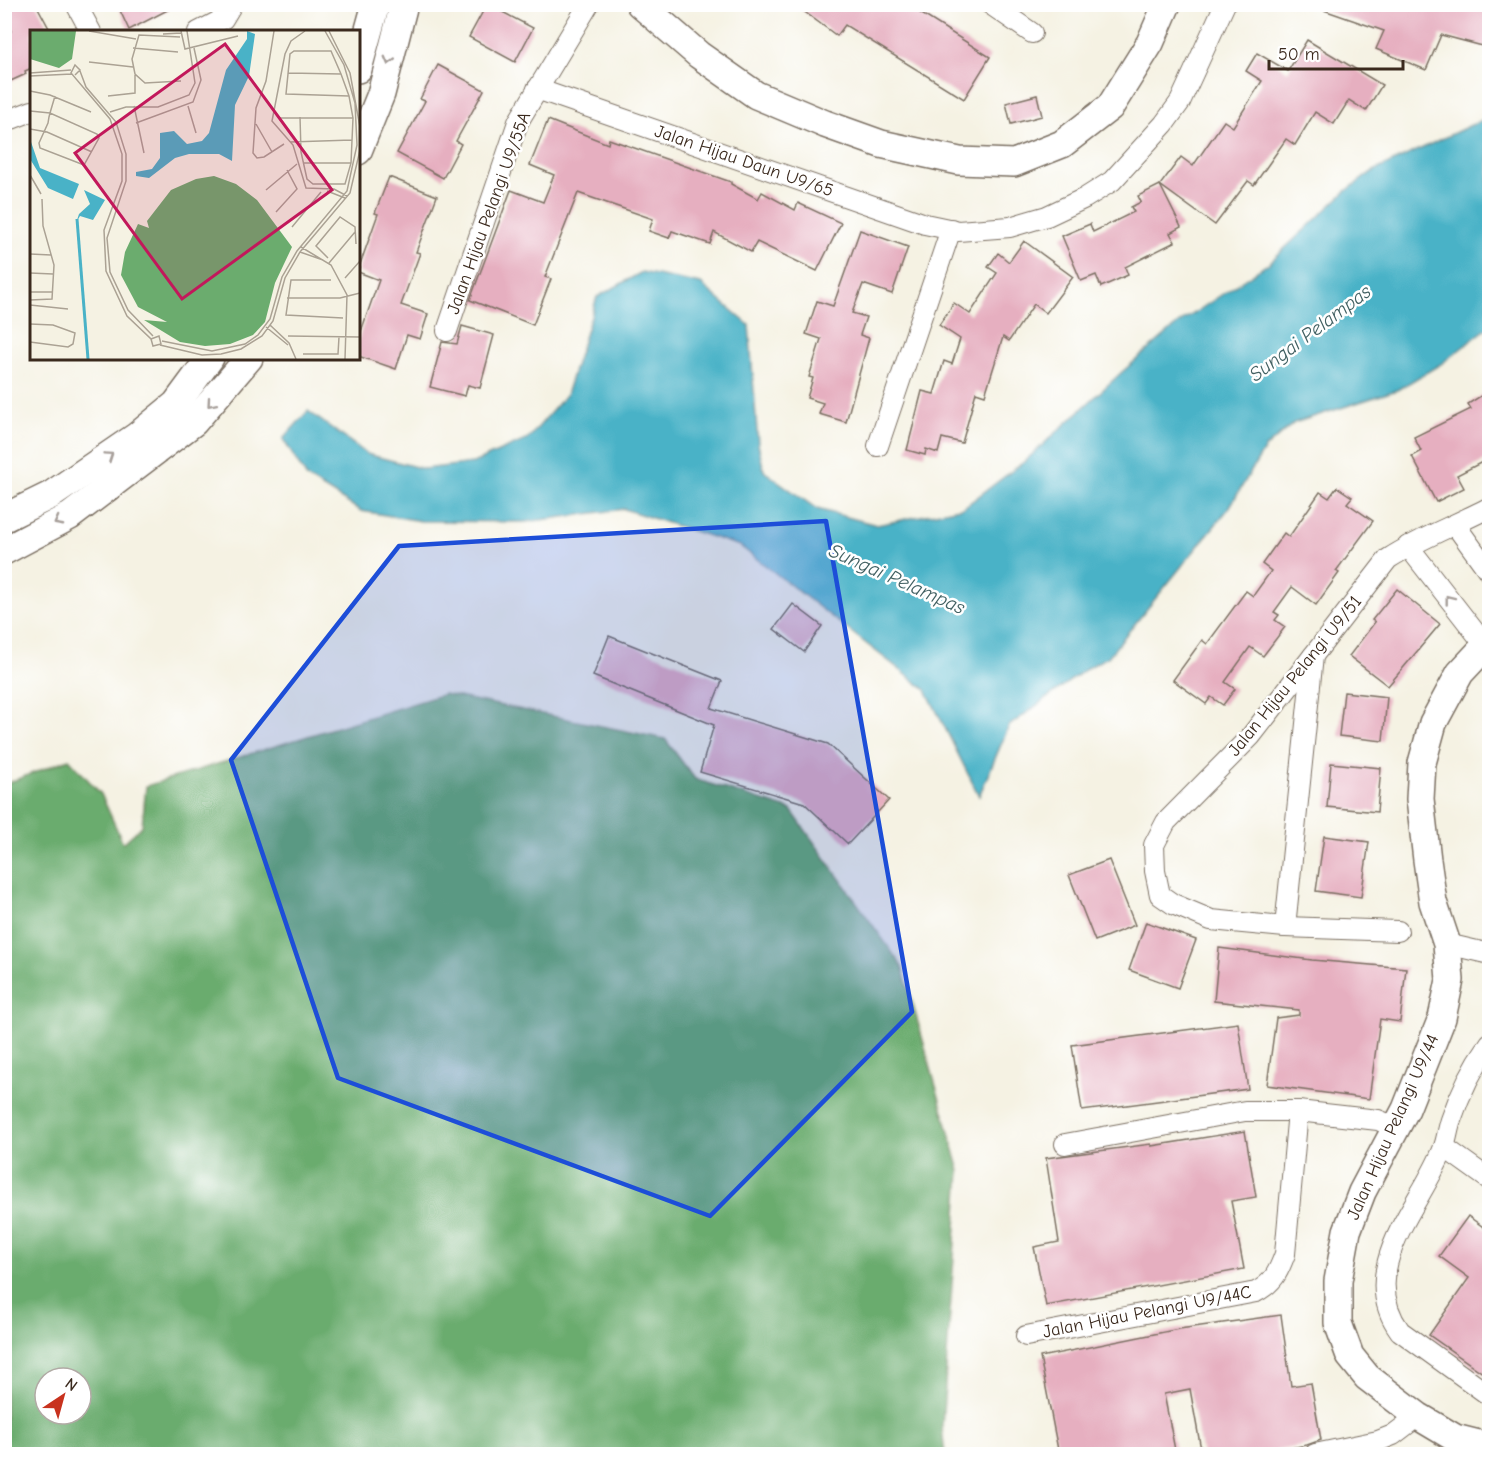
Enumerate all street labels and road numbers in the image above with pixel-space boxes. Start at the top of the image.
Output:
street label: Jalan Hijau Pelangi U9/55A [443,109,535,317]
street label: Jalan Hijau Daun U9/65 [652,121,836,201]
street label: Jalan Hijau Pelangi U9/51 [1224,592,1366,760]
street label: Jalan Hijau Pelangi U9/44 [1343,1031,1443,1223]
street label: Jalan Hijau Pelangi U9/44C [1041,1281,1253,1343]

